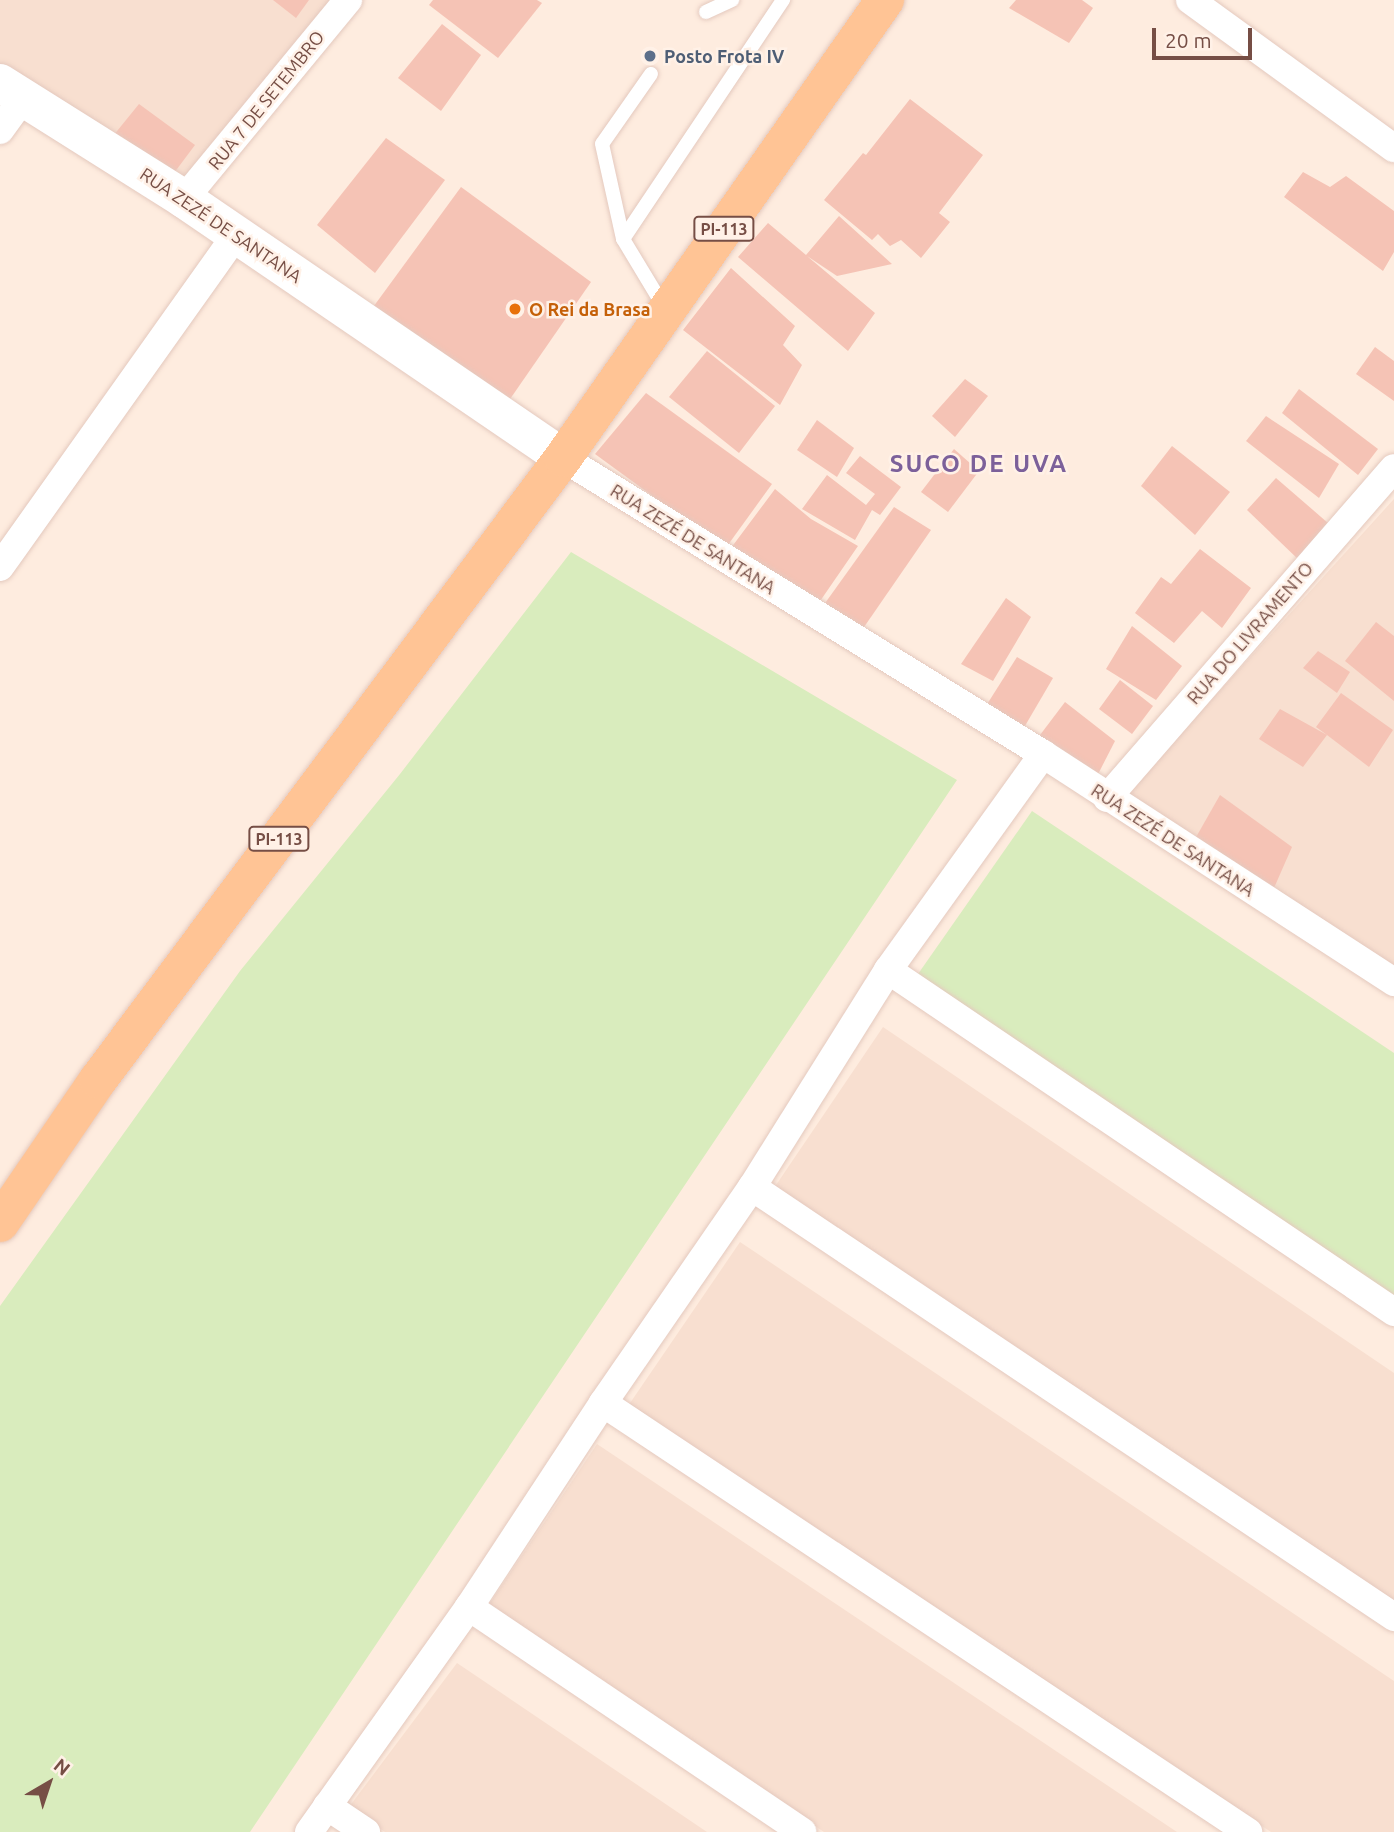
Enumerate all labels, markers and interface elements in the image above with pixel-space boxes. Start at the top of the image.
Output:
scale bar [1156,14,1256,58]
street label: RUA 7 DE SETEMBRO [203,26,329,174]
text: 20 m [1165,28,1212,52]
place label: Posto Frota IV [664,45,784,67]
marker: Posto Frota IV [642,48,658,64]
street label: RUA ZEZÉ DE SANTANA [136,163,306,287]
road number: PI-113 [692,216,756,242]
place label: O Rei da Brasa [529,298,651,320]
marker: O Rei da Brasa [507,301,523,317]
district label: SUCO DE UVA [891,450,1067,478]
street label: RUA ZEZÉ DE SANTANA [607,479,779,599]
street label: RUA DO LIVRAMENTO [1182,558,1318,708]
street label: RUA ZEZÉ DE SANTANA [1087,779,1259,901]
road number: PI-113 [247,826,310,852]
north arrow [14,1748,84,1818]
text: N [50,1754,75,1780]

